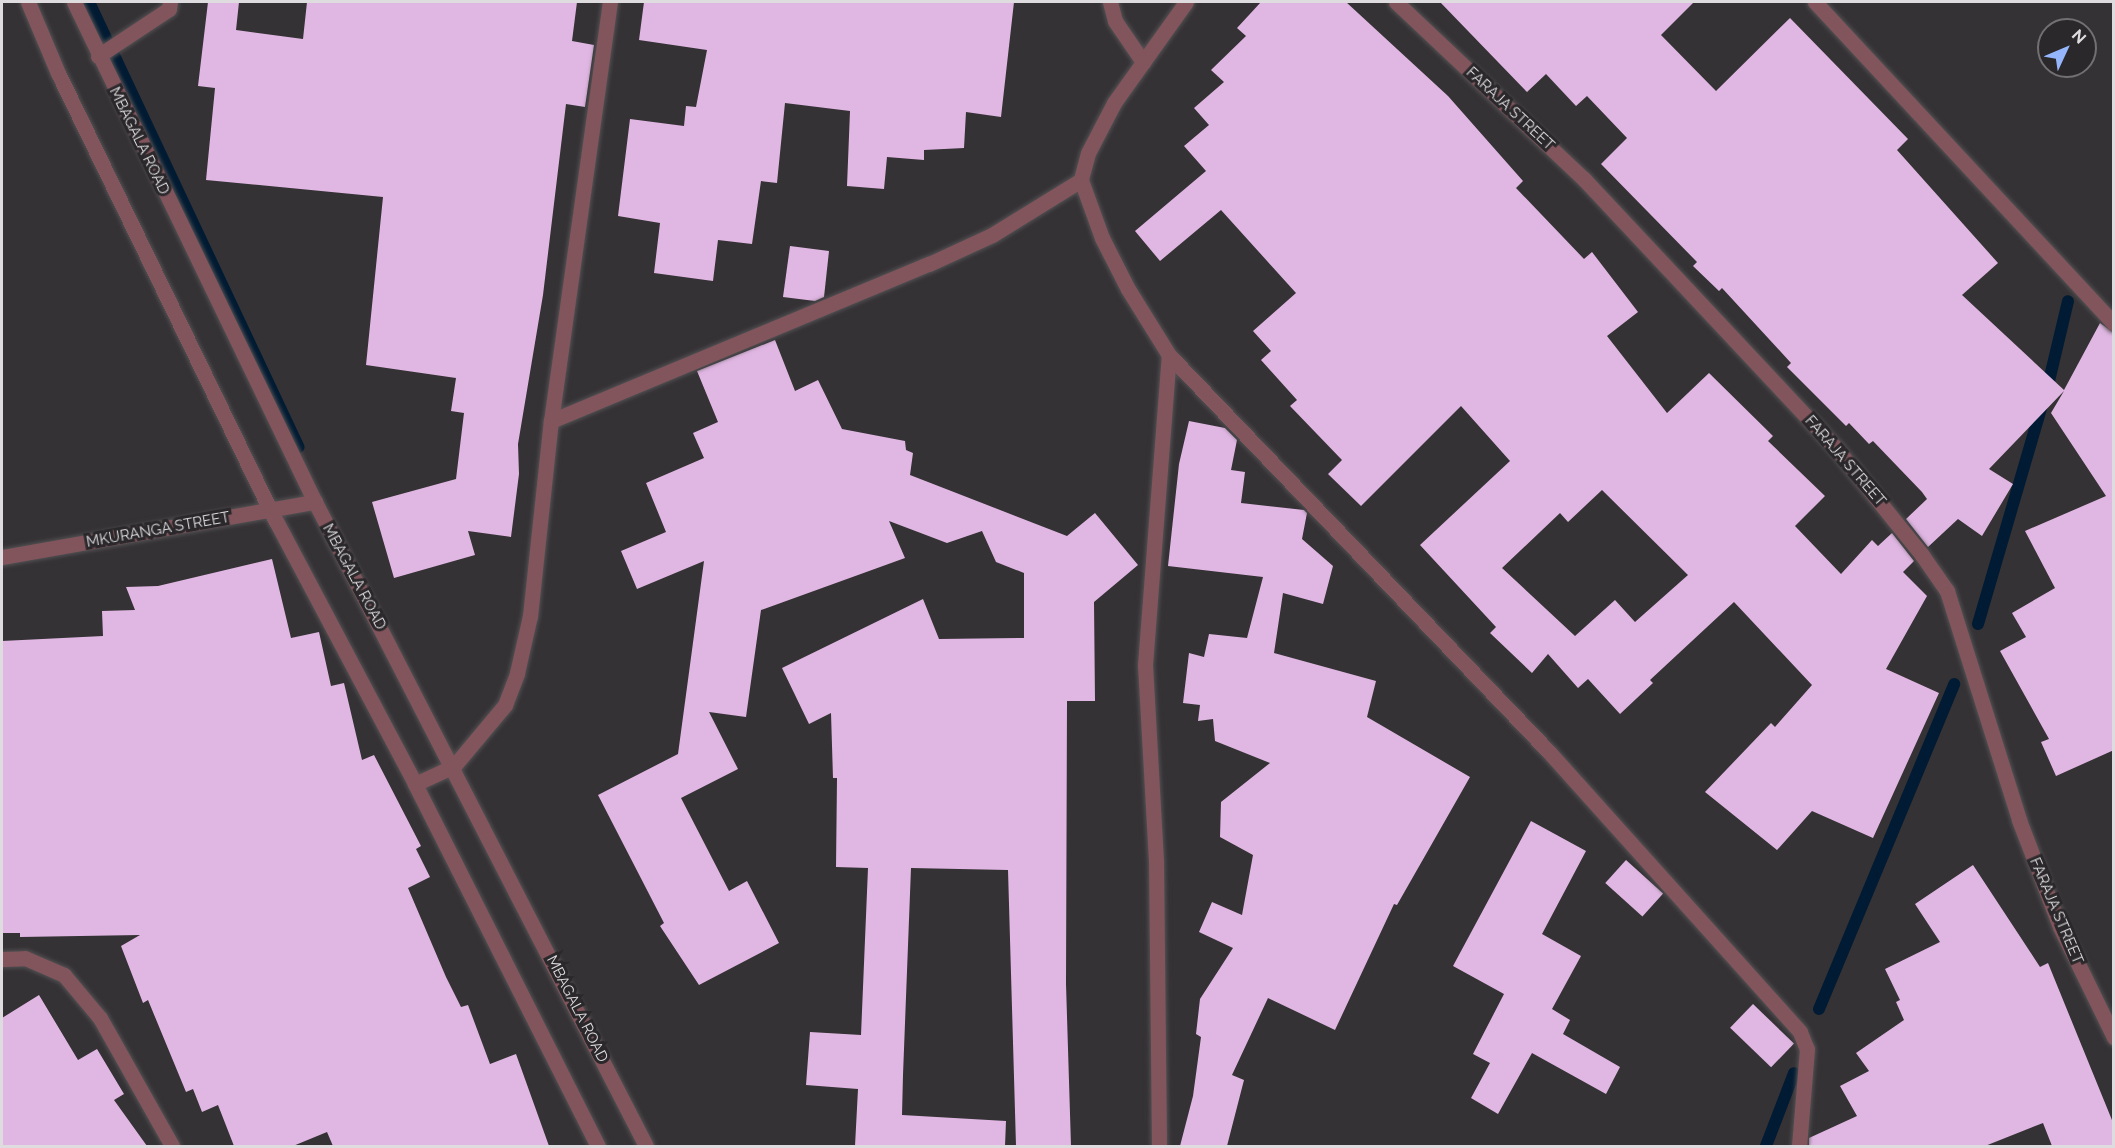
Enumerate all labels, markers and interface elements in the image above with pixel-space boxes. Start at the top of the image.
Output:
north arrow [2037,18,2097,78]
text: N [2068,26,2090,48]
street label: FARAJA STREET [1462,63,1558,155]
street label: MBAGALA ROAD [105,84,173,198]
street label: FARAJA STREET [1801,412,1889,510]
street label: MKURANGA STREET [85,508,231,552]
street label: MBAGALA ROAD [318,521,390,633]
street label: FARAJA STREET [2025,855,2087,967]
street label: MBAGALA ROAD [542,952,612,1066]

